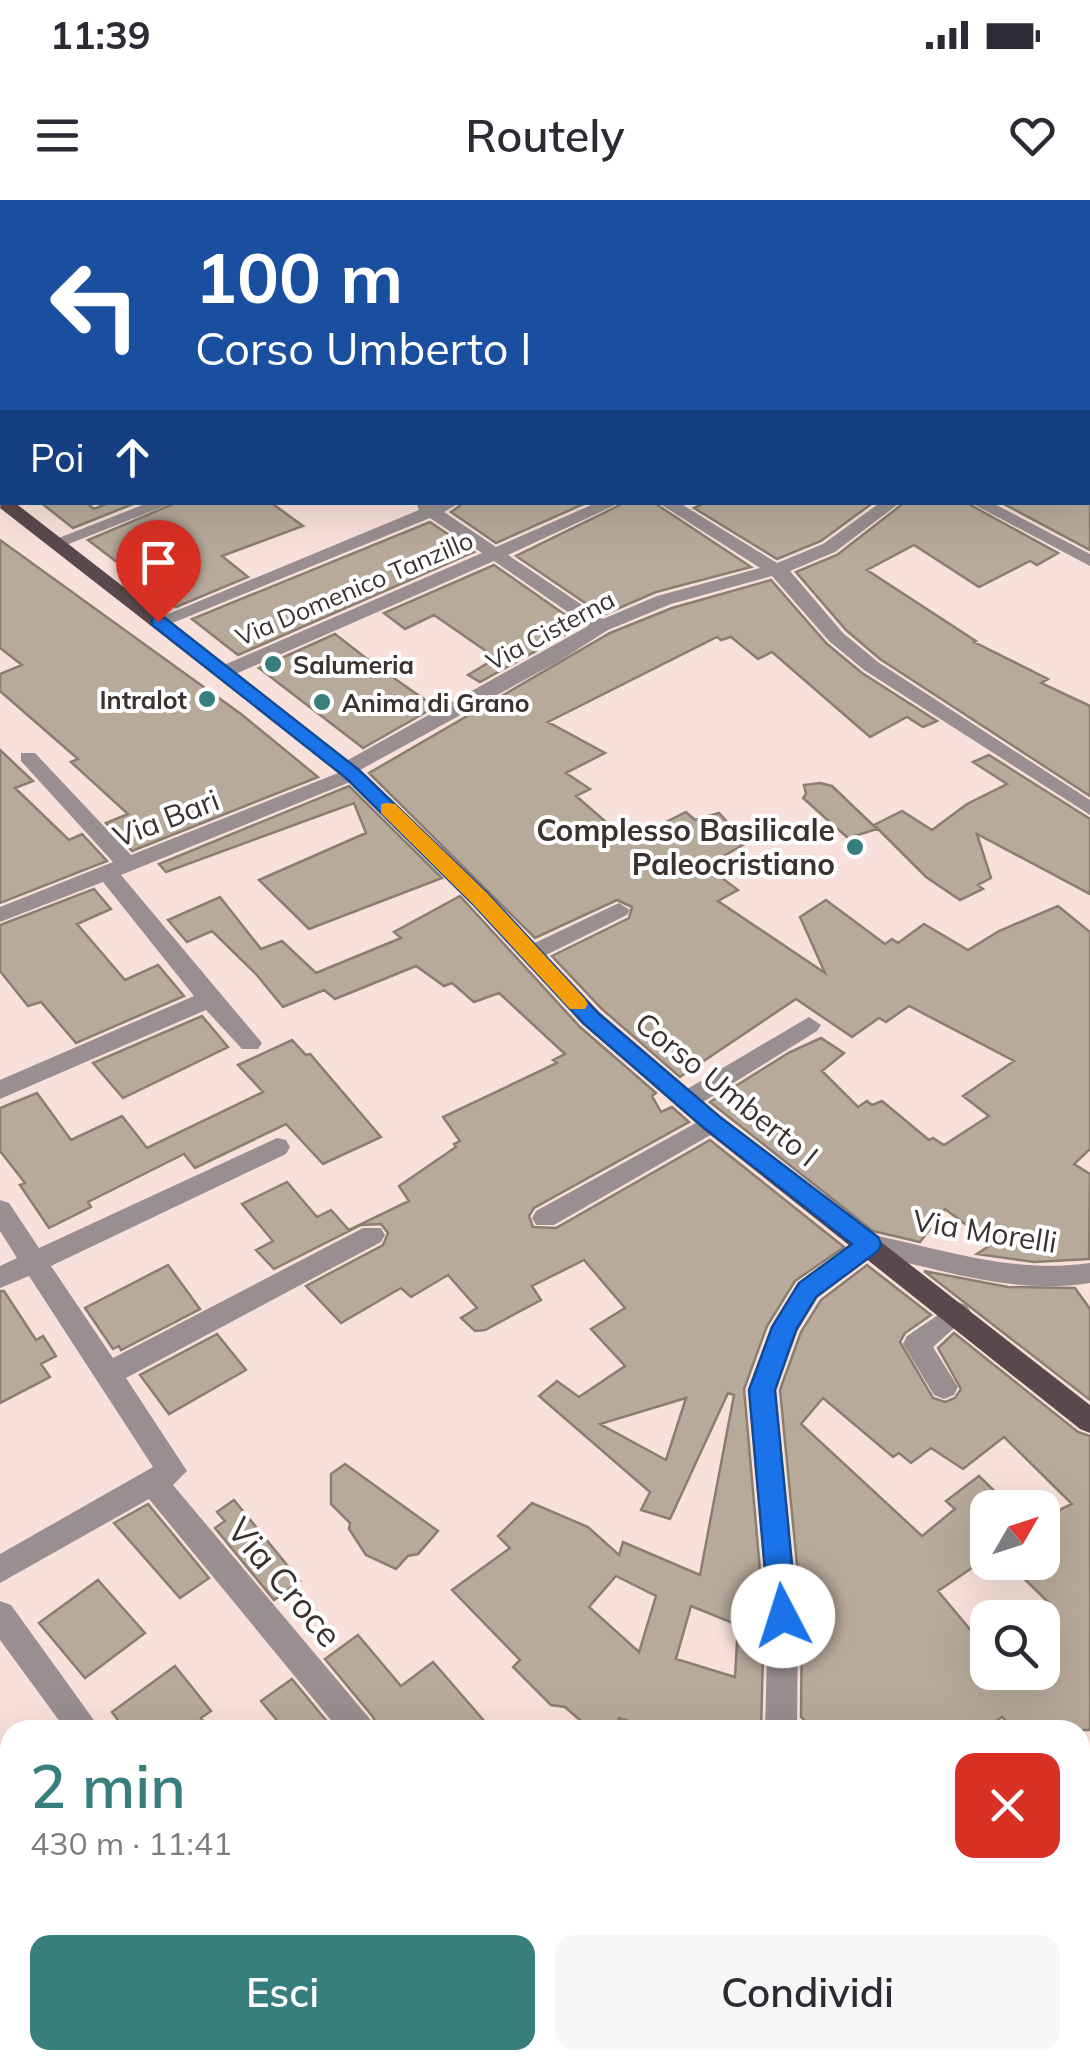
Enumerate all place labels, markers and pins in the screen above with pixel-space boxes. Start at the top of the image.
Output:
pin [116,520,201,623]
place label: Salumeria [293,649,414,680]
marker: Salumeria [262,653,284,675]
place label: Intralot [99,684,188,715]
place label: Anima di Grano [342,687,530,718]
marker: Intralot [196,688,218,710]
marker: Anima di Grano [311,691,333,713]
place label: Complesso Basilicale Paleocristiano [536,811,835,883]
marker: Complesso Basilicale Paleocristiano [844,836,866,858]

